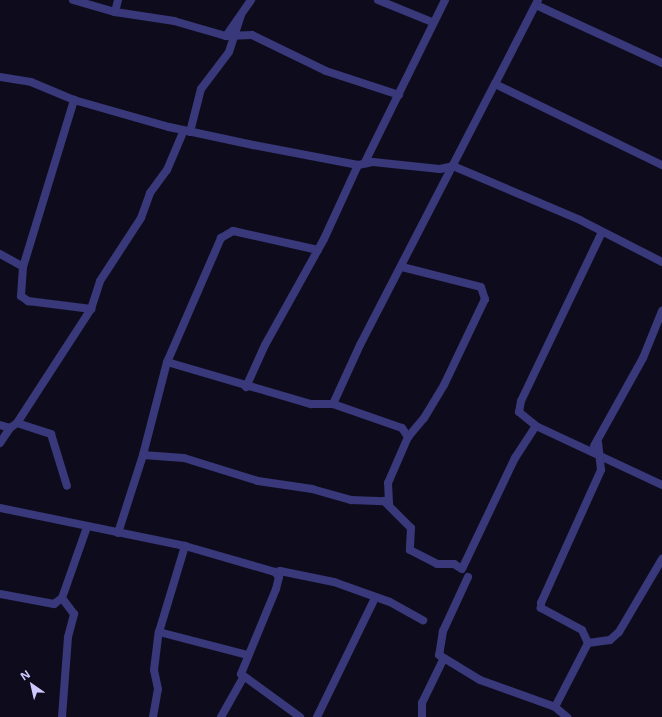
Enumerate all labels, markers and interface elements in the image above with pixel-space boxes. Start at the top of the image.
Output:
north arrow [12,665,52,705]
text: N [17,666,33,683]

